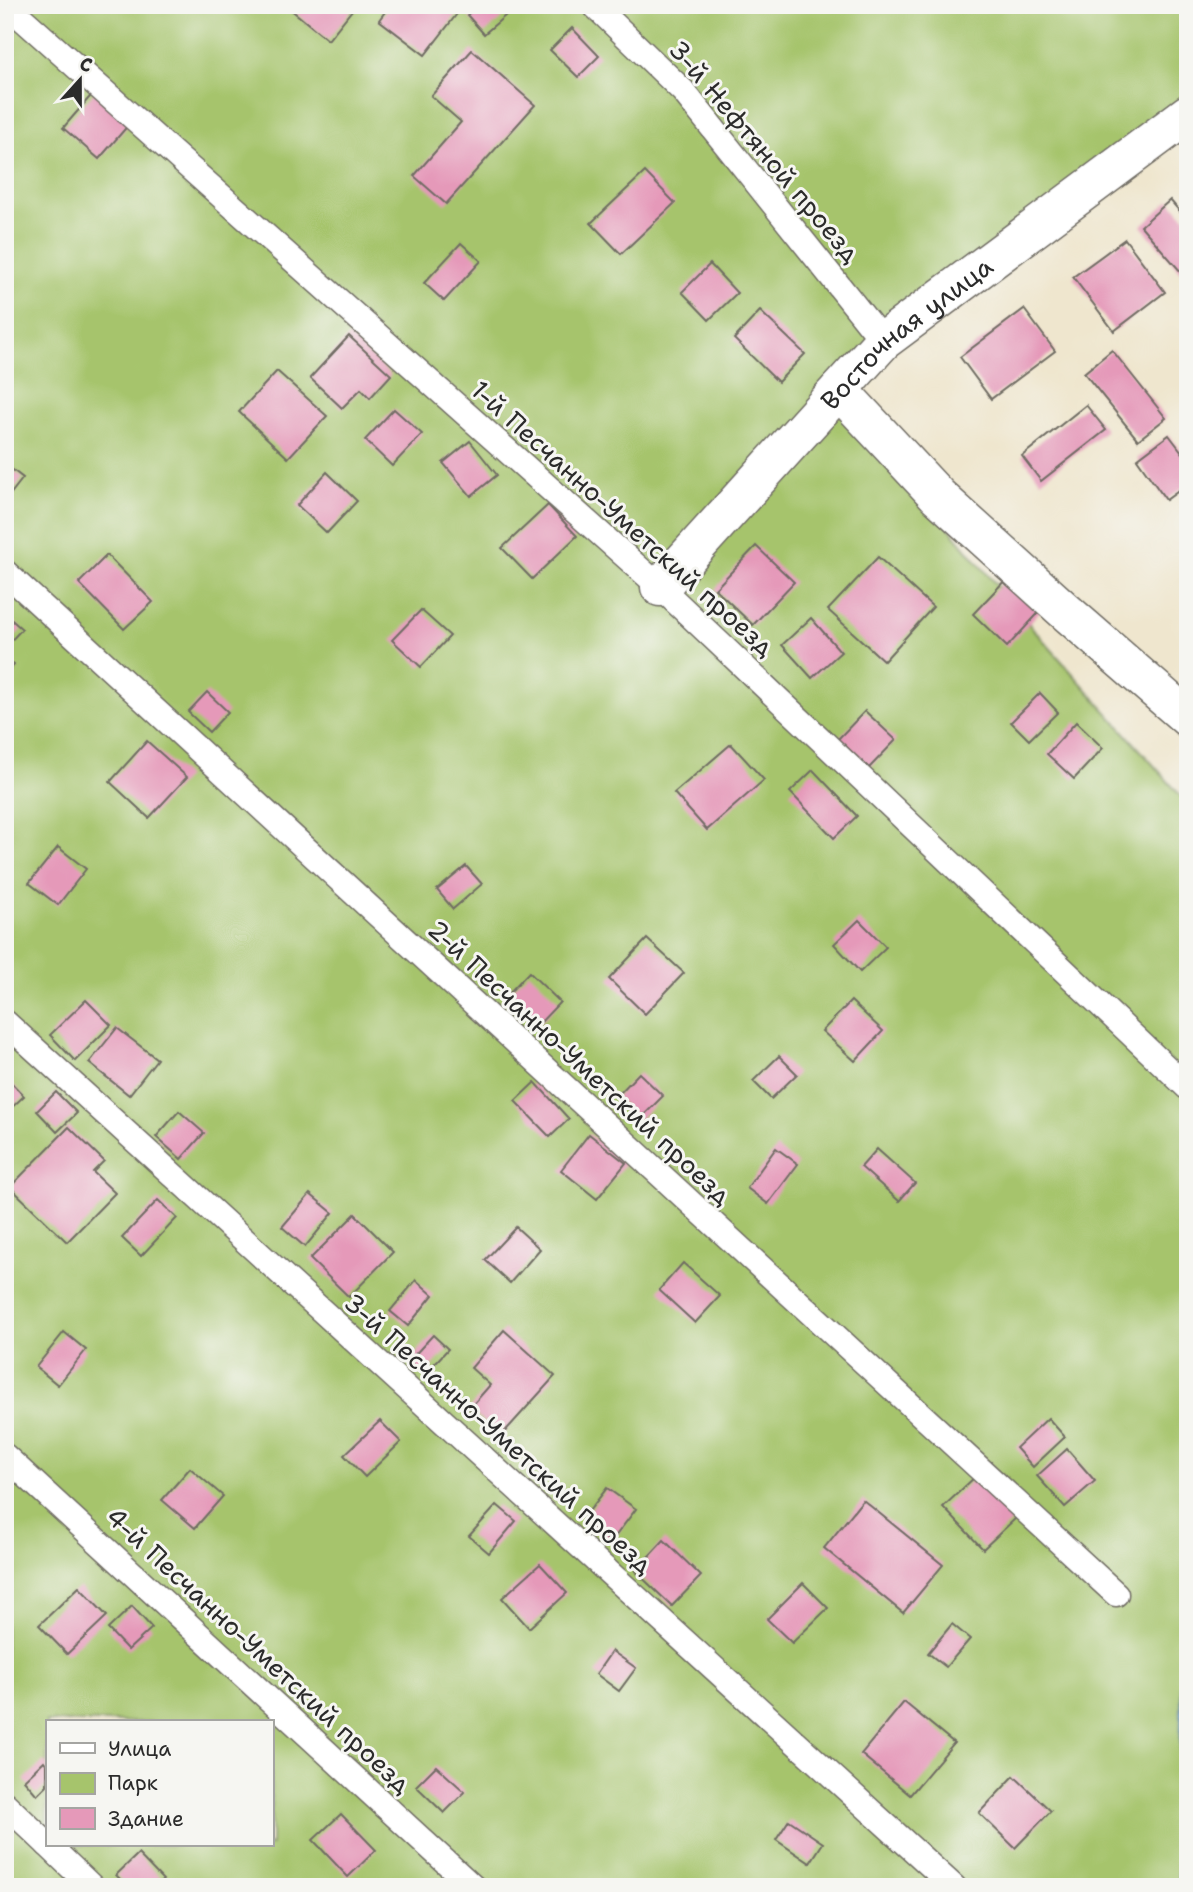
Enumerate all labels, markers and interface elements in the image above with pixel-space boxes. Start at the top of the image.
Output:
street label: 3-й Нефтяной проезд [661,32,869,270]
north arrow [46,46,116,116]
text: С [76,51,96,78]
street label: Восточная улица [812,248,999,417]
street label: 1-й Песчанно-Уметский проезд [464,372,783,664]
street label: 2-й Песчанно-Уметский проезд [421,912,740,1213]
street label: 3-й Песчанно-Уметский проезд [337,1285,661,1582]
street label: 4-й Песчанно-Уметский проезд [99,1499,419,1801]
legend [46,1720,273,1846]
text: Улица [108,1735,171,1763]
text: Парк [108,1769,158,1797]
text: Здание [108,1805,184,1833]

